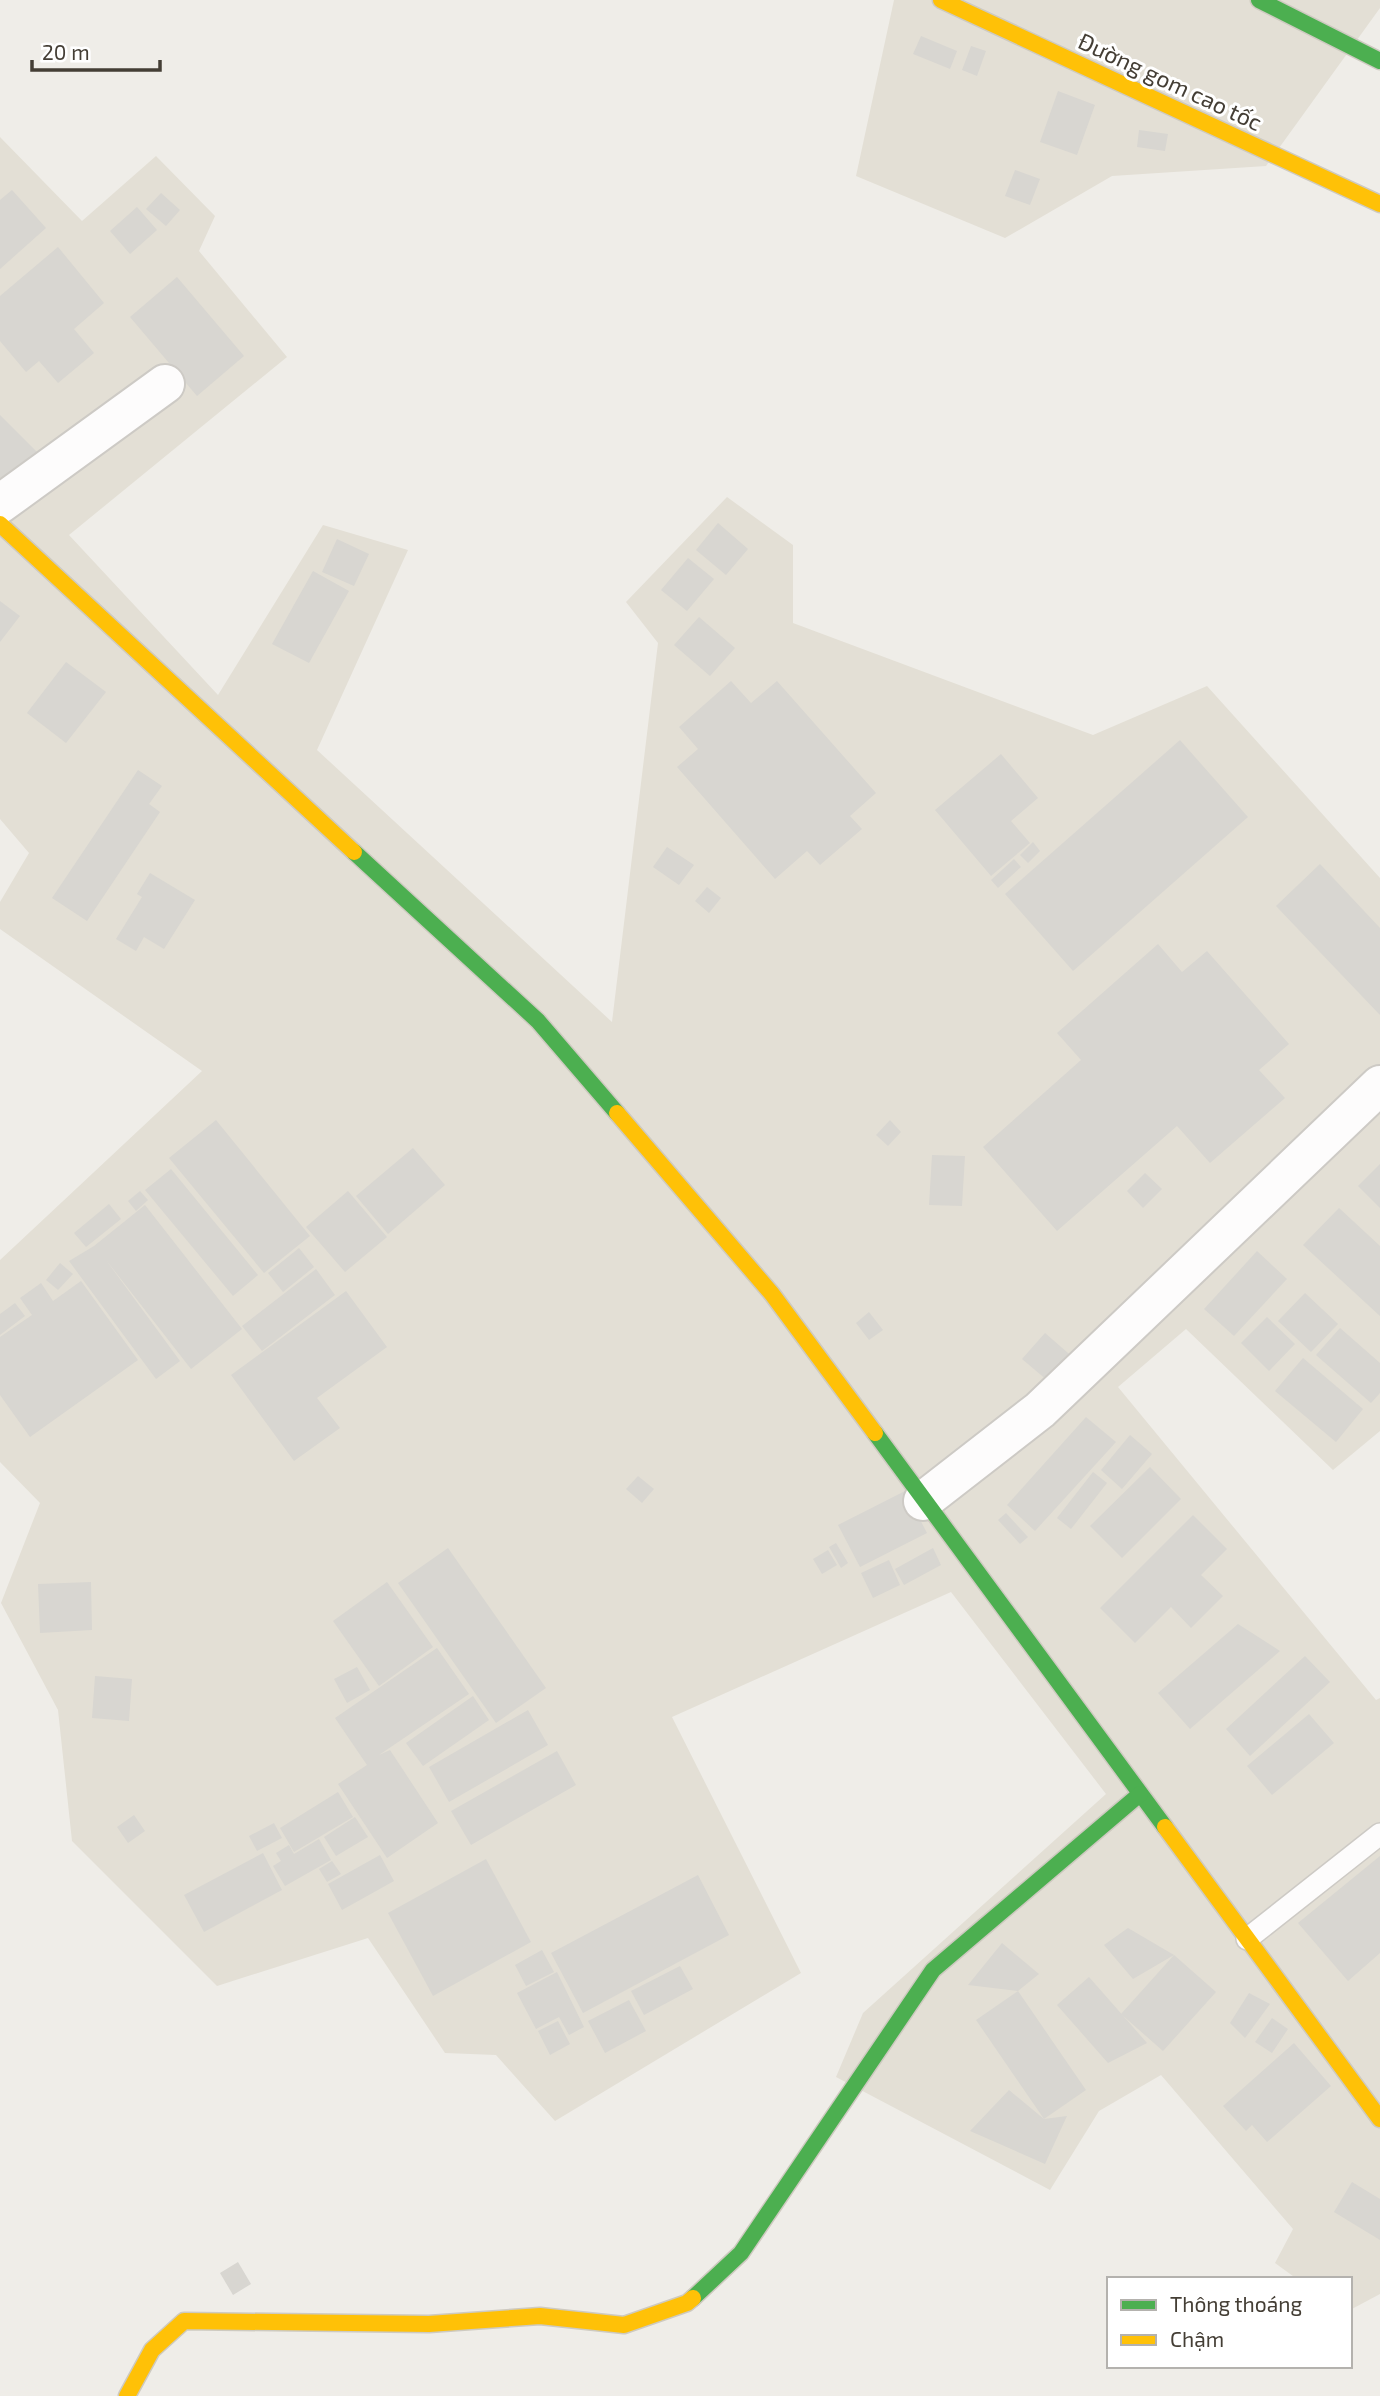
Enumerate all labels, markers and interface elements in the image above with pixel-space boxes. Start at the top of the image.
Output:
street label: Đường gom cao tốc [1074,26,1267,136]
scale bar [32,28,159,72]
text: 20 m [42,39,90,64]
legend [1107,2277,1352,2368]
text: Thông thoáng [1170,2291,1302,2316]
text: Chậm [1170,2326,1224,2351]

